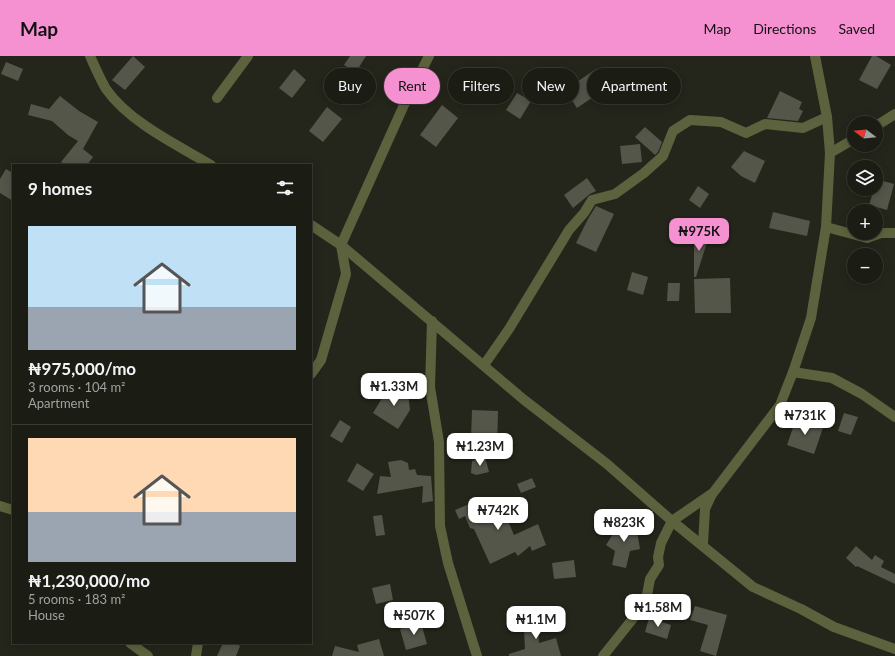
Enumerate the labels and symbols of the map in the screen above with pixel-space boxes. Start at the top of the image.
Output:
north arrow [847,116,883,152]
pin: ₦975K [671,218,727,252]
pin: ₦1.33M [361,373,427,407]
pin: ₦731K [777,402,833,436]
pin: ₦1.23M [447,433,513,467]
pin: ₦742K [470,497,526,531]
pin: ₦823K [596,509,652,543]
pin: ₦1.58M [625,594,691,628]
pin: ₦507K [386,602,442,636]
pin: ₦1.1M [508,606,564,640]

